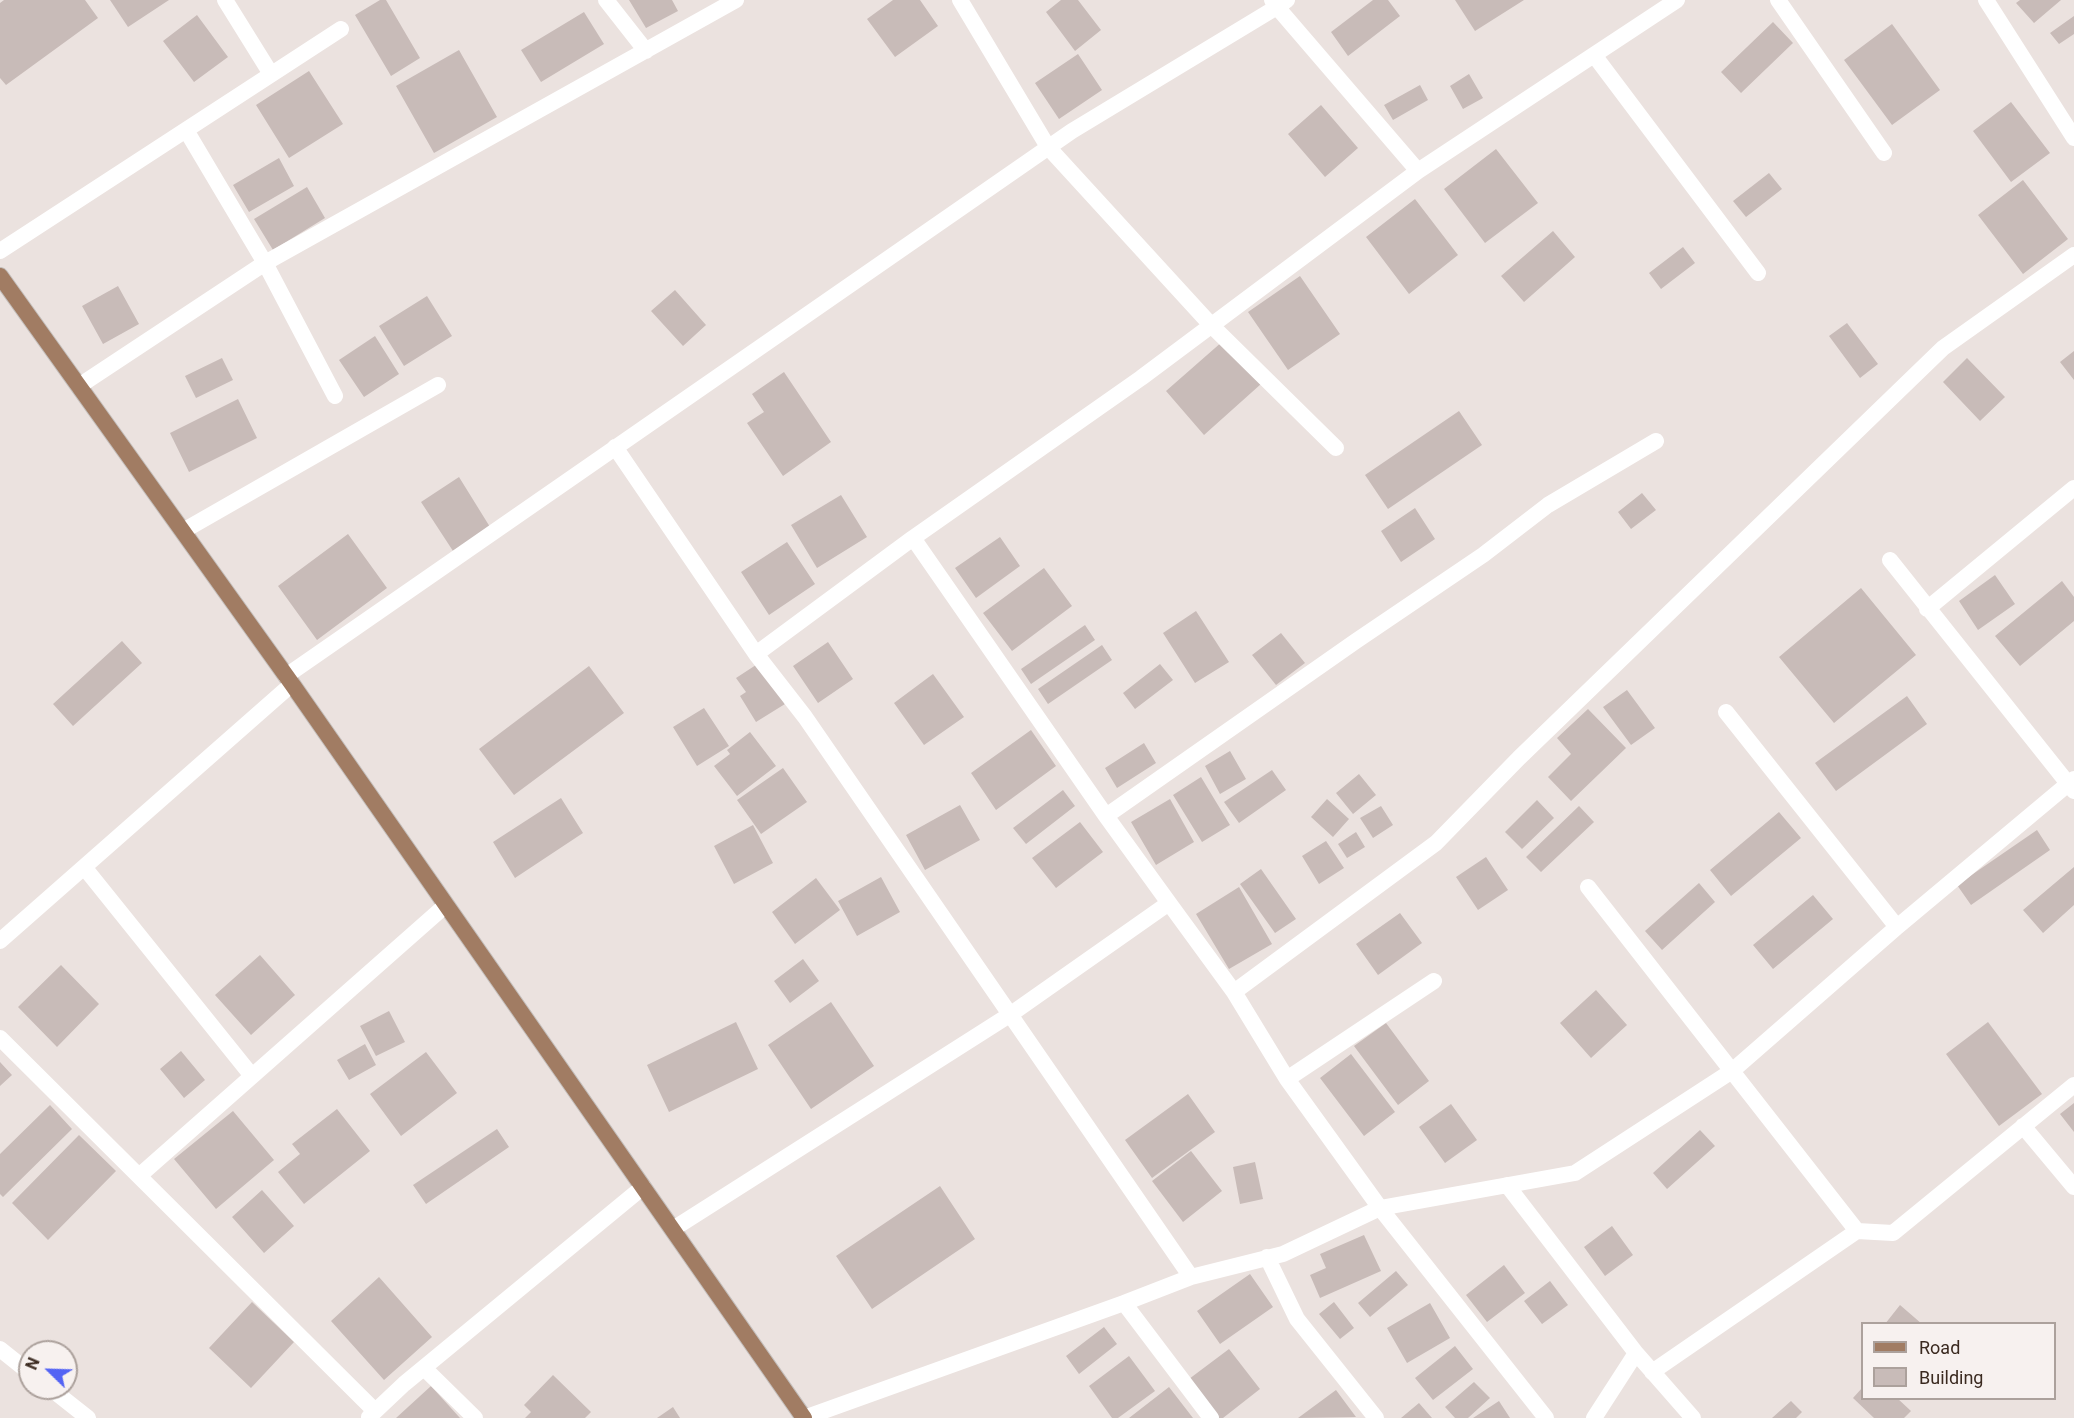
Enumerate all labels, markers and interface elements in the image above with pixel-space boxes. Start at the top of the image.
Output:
legend [1861,1322,2056,1400]
text: Road [1919,1337,1960,1358]
north arrow [18,1340,78,1400]
text: N [22,1355,44,1372]
text: Building [1919,1367,1983,1388]

